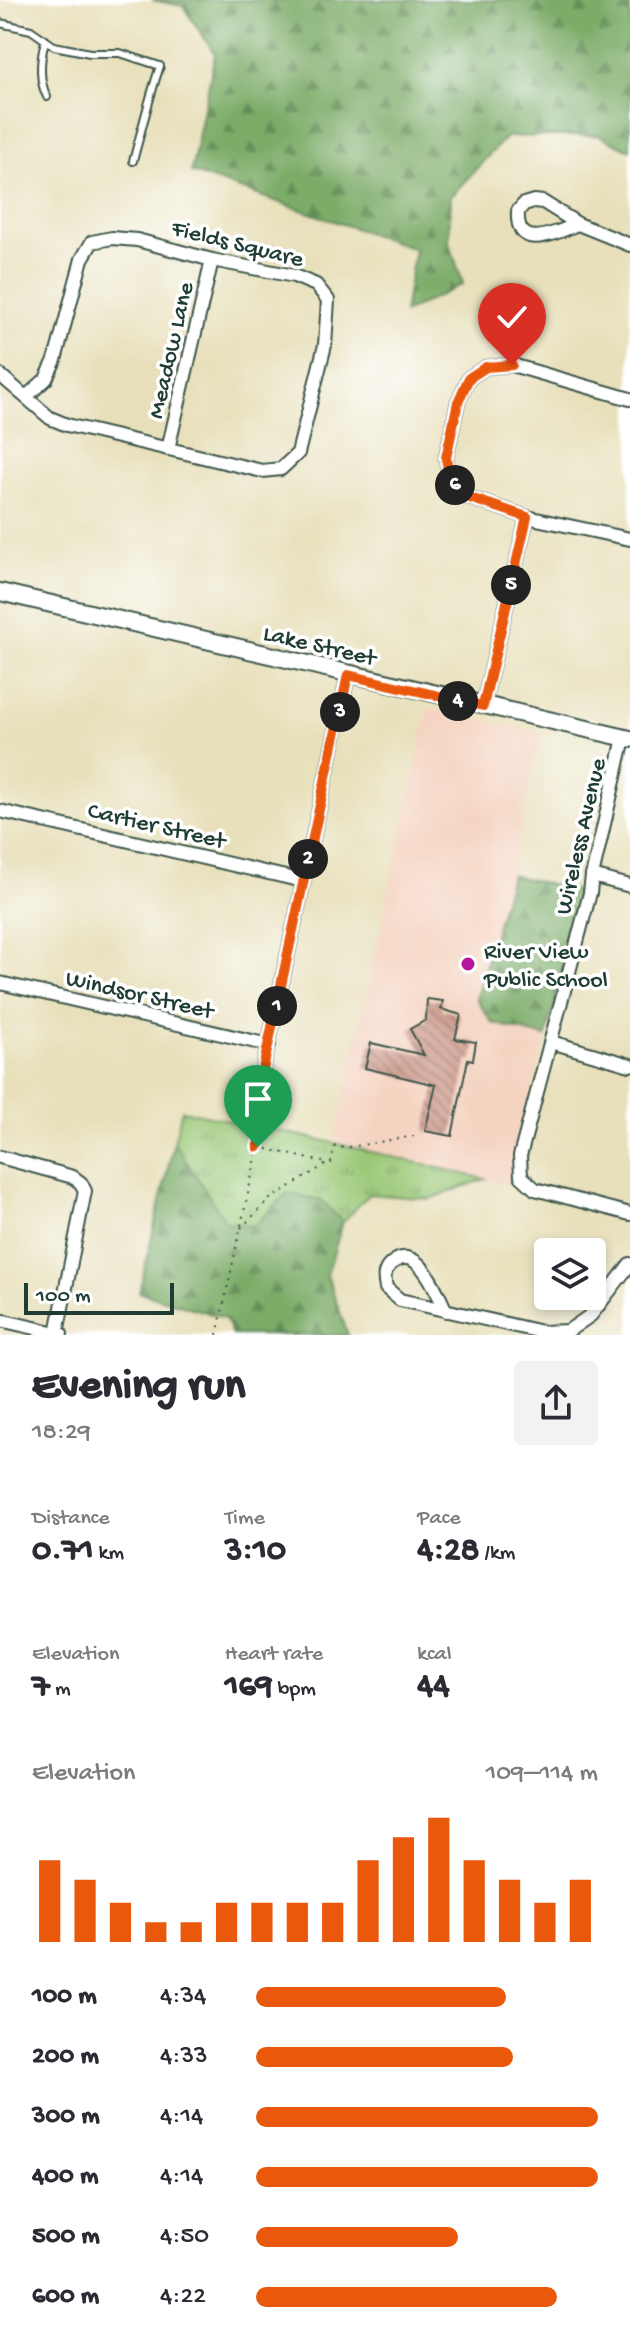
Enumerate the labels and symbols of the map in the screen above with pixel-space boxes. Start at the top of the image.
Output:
street label: Fields Square [167,215,307,276]
street label: Meadow Lane [143,279,202,422]
pin [478,283,546,365]
pin: 6 [435,465,475,505]
pin: 5 [491,565,531,605]
street label: Lake Street [260,620,381,675]
pin: 4 [438,681,478,721]
pin: 3 [320,692,360,732]
street label: Wireless Avenue [550,755,615,918]
street label: Cartier Street [85,797,230,858]
pin: 2 [288,839,328,879]
place label: River View Public School [483,939,608,996]
marker: River View Public School [459,955,477,973]
street label: Windsor Street [63,965,218,1028]
pin: 1 [257,986,297,1026]
pin [224,1065,292,1147]
scale bar [24,1279,174,1315]

